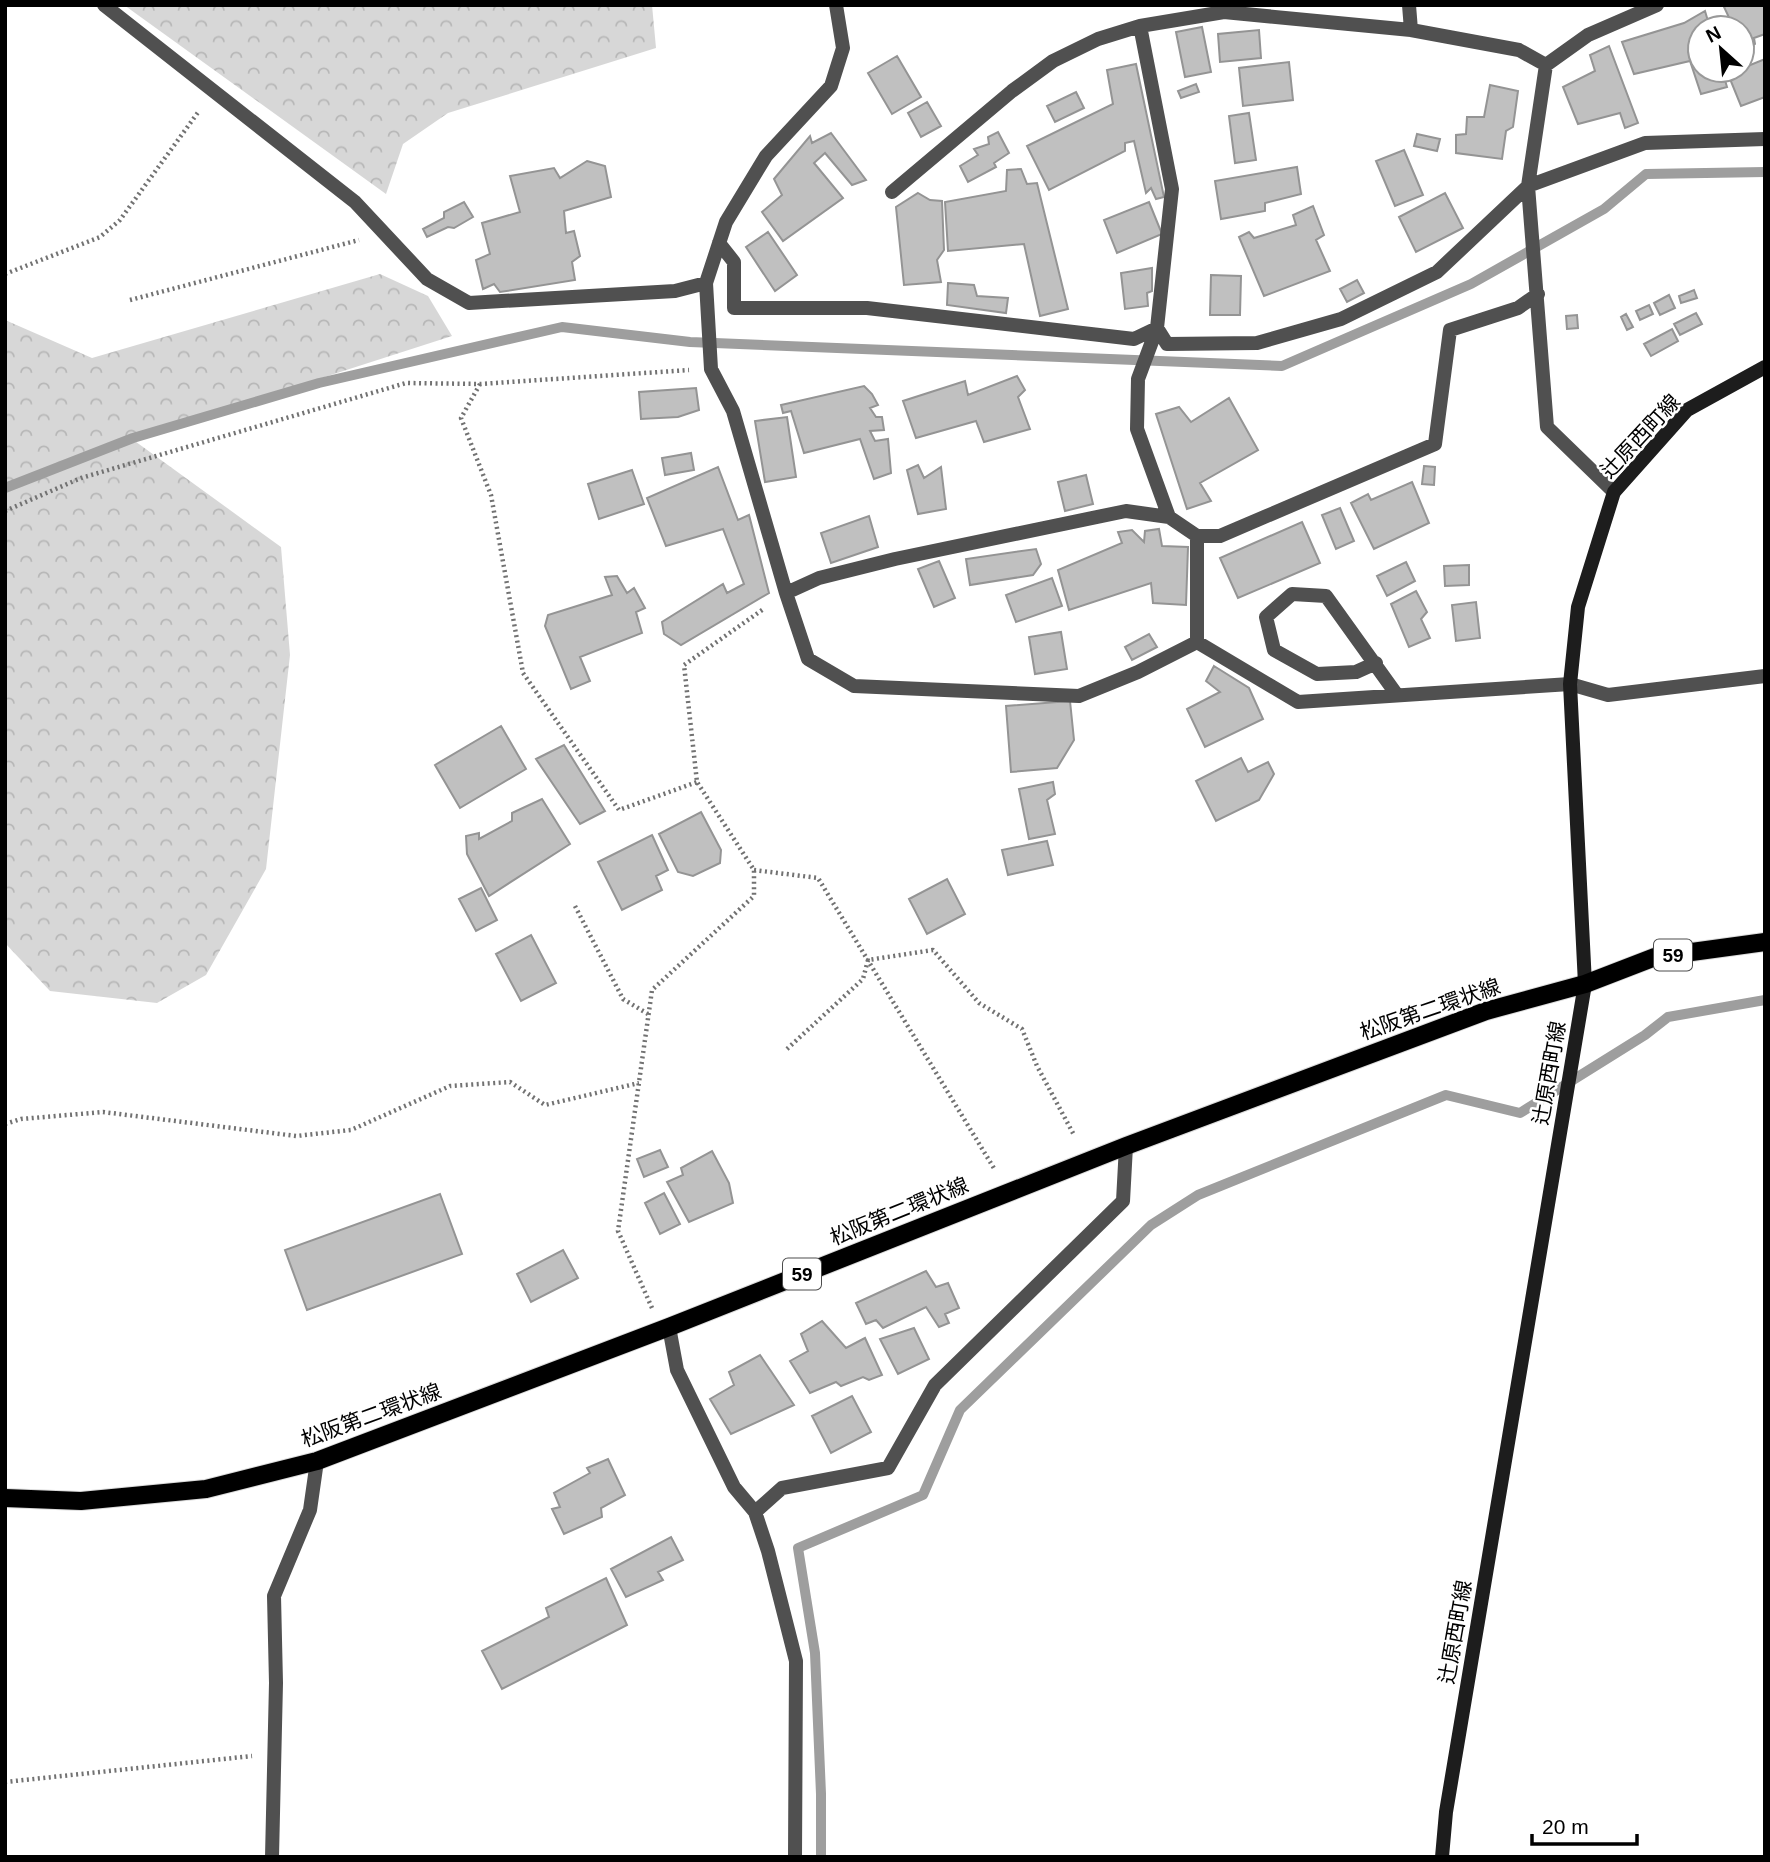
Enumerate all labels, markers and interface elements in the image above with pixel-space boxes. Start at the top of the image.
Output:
north arrow [1686,14,1756,84]
text: N [1703,22,1724,47]
street label: 辻原西町線 [1596,390,1684,482]
road number: 59 [1654,939,1692,970]
street label: 松阪第二環状線 [1357,974,1503,1044]
street label: 辻原西町線 [1529,1019,1569,1127]
street label: 松阪第二環状線 [827,1173,971,1249]
road number: 59 [783,1258,821,1290]
street label: 松阪第二環状線 [298,1379,444,1451]
street label: 辻原西町線 [1435,1578,1475,1686]
scale bar [1532,1802,1637,1846]
text: 20 m [1542,1815,1589,1838]

